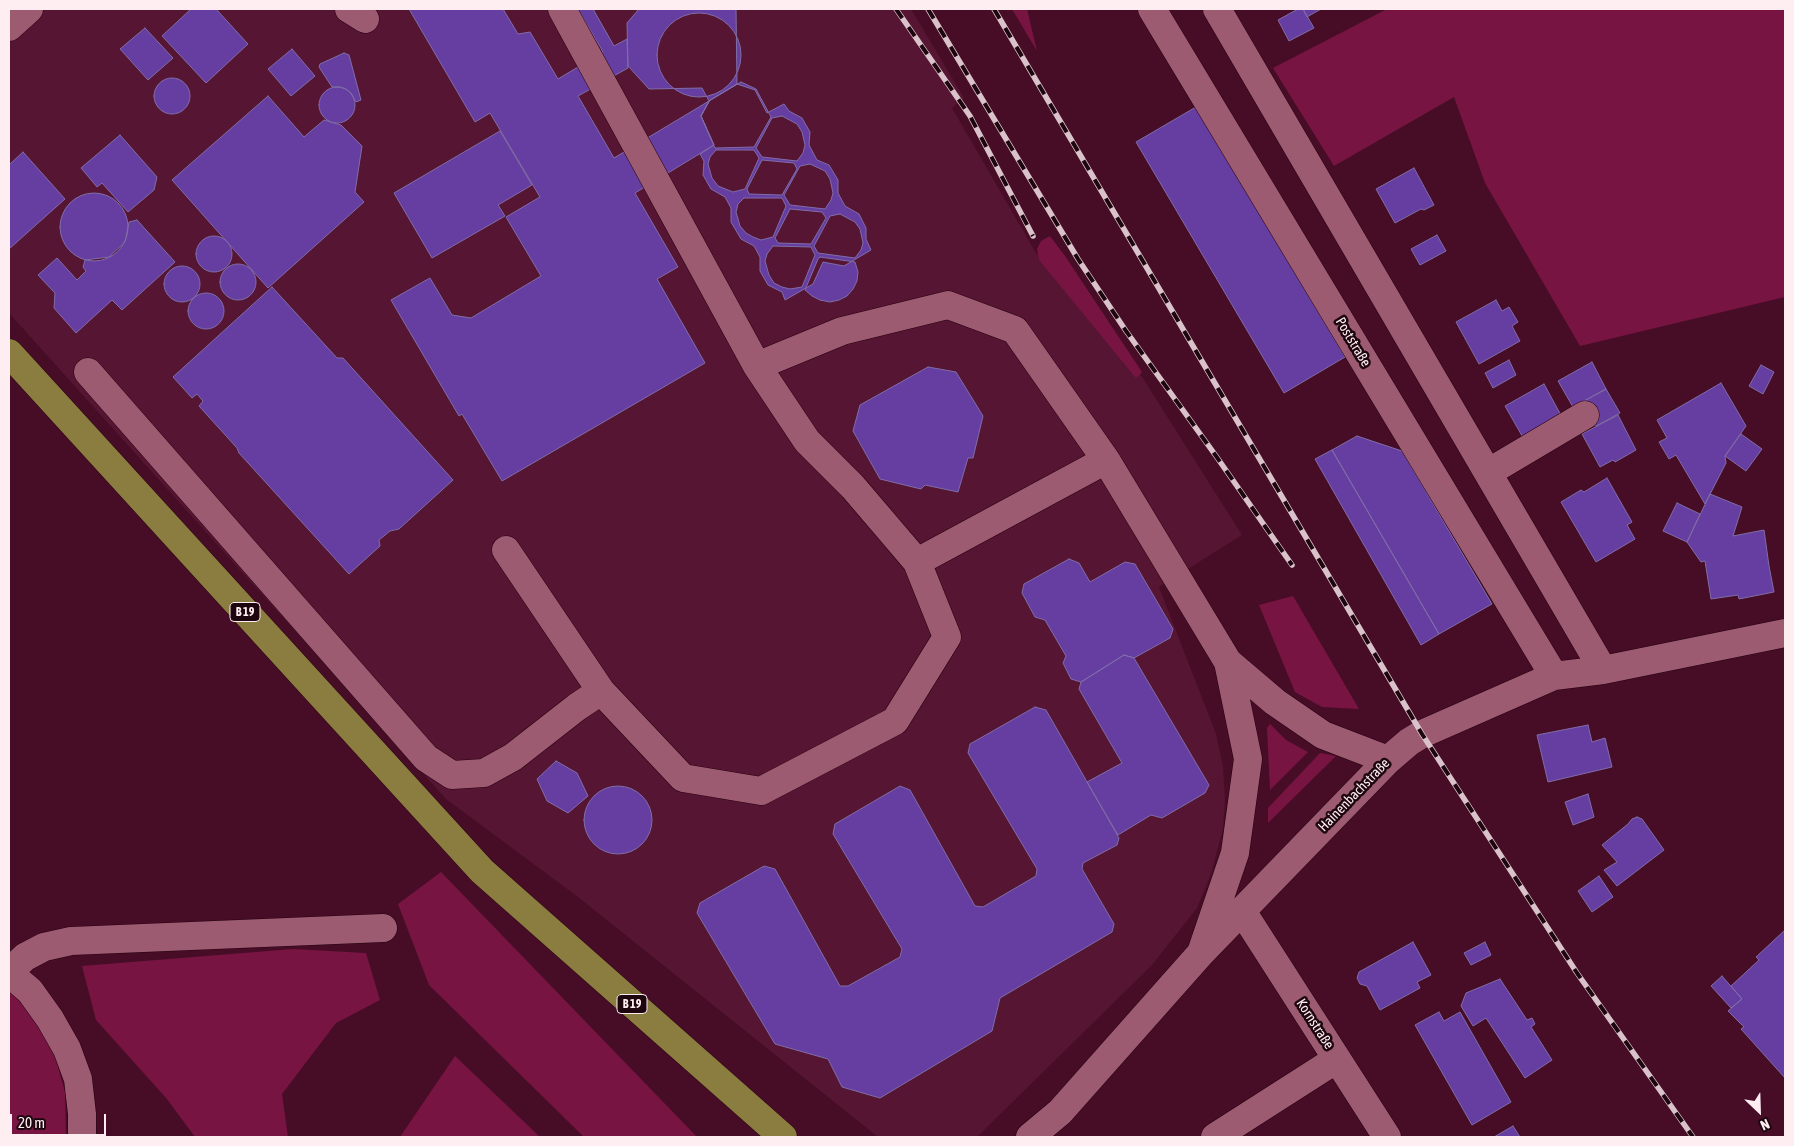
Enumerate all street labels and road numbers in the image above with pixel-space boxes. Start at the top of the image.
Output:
street label: Poststraße [1332,314,1374,370]
road number: B 19 [230,602,260,622]
street label: Hainenbachstraße [1315,755,1393,835]
road number: B 19 [617,994,647,1014]
street label: Kornstraße [1293,996,1337,1052]

